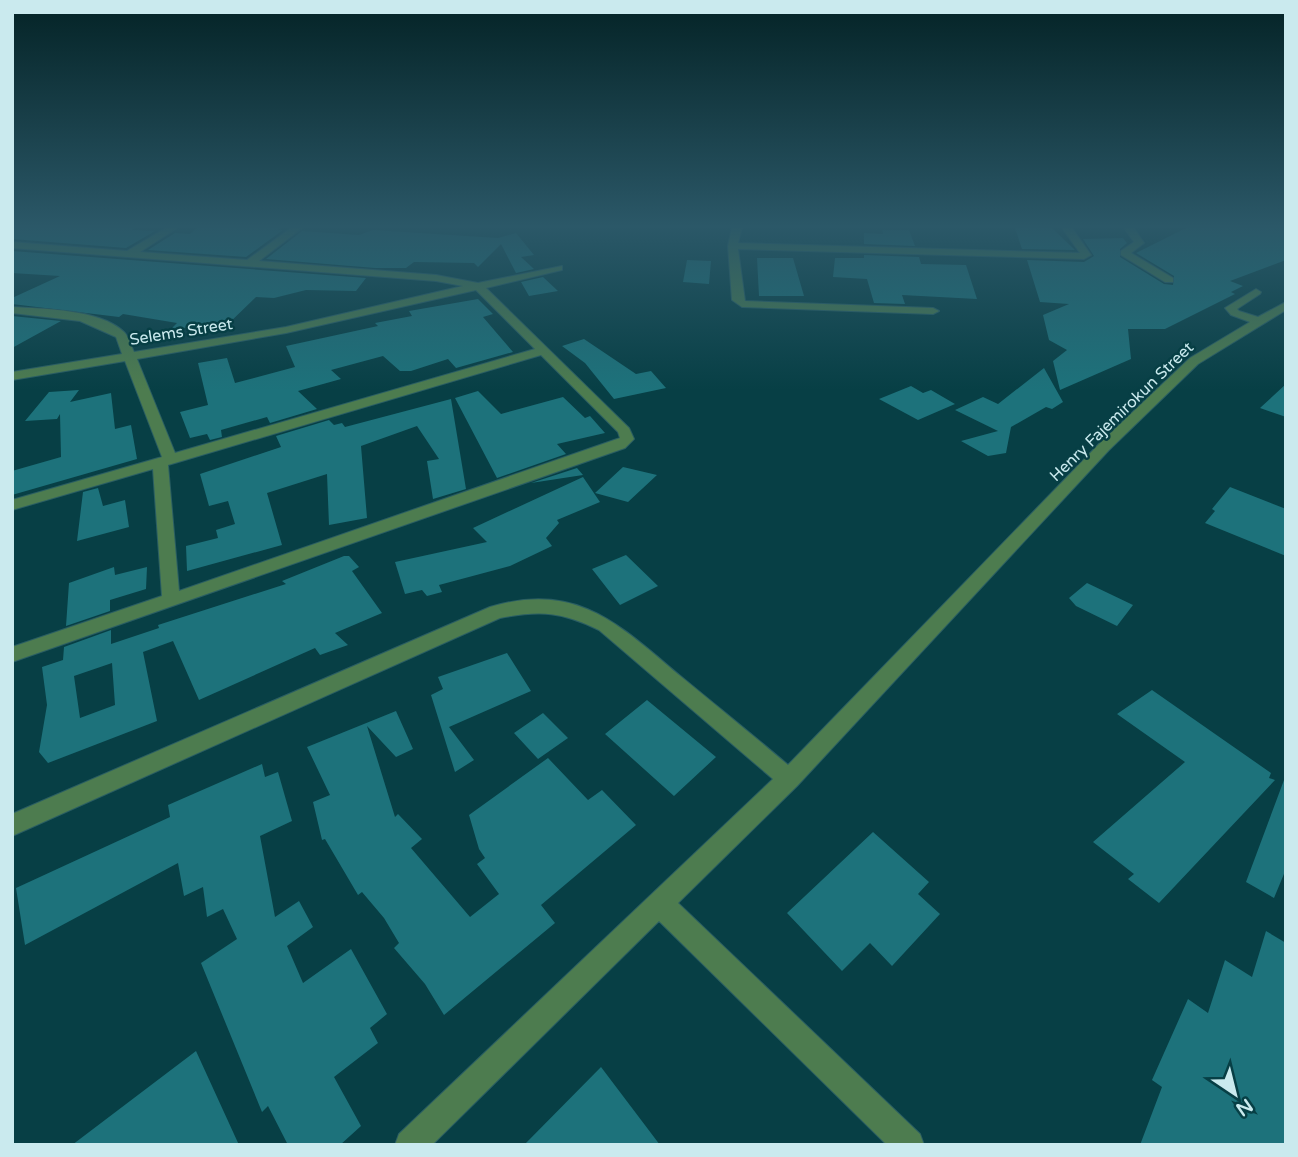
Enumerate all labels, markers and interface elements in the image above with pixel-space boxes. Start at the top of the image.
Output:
street label: Selems Street [128,314,234,350]
street label: Henry Fajemirokun Street [1045,338,1198,486]
north arrow [1200,1059,1270,1129]
text: N [1232,1094,1257,1120]

